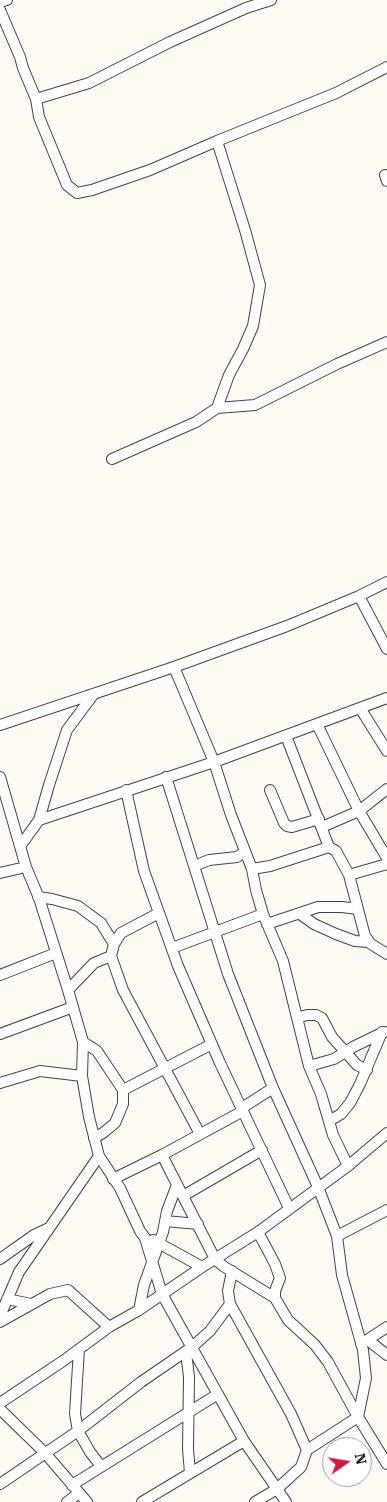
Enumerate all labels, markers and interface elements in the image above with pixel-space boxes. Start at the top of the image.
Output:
north arrow [322,1437,372,1487]
text: N [351,1451,371,1466]

